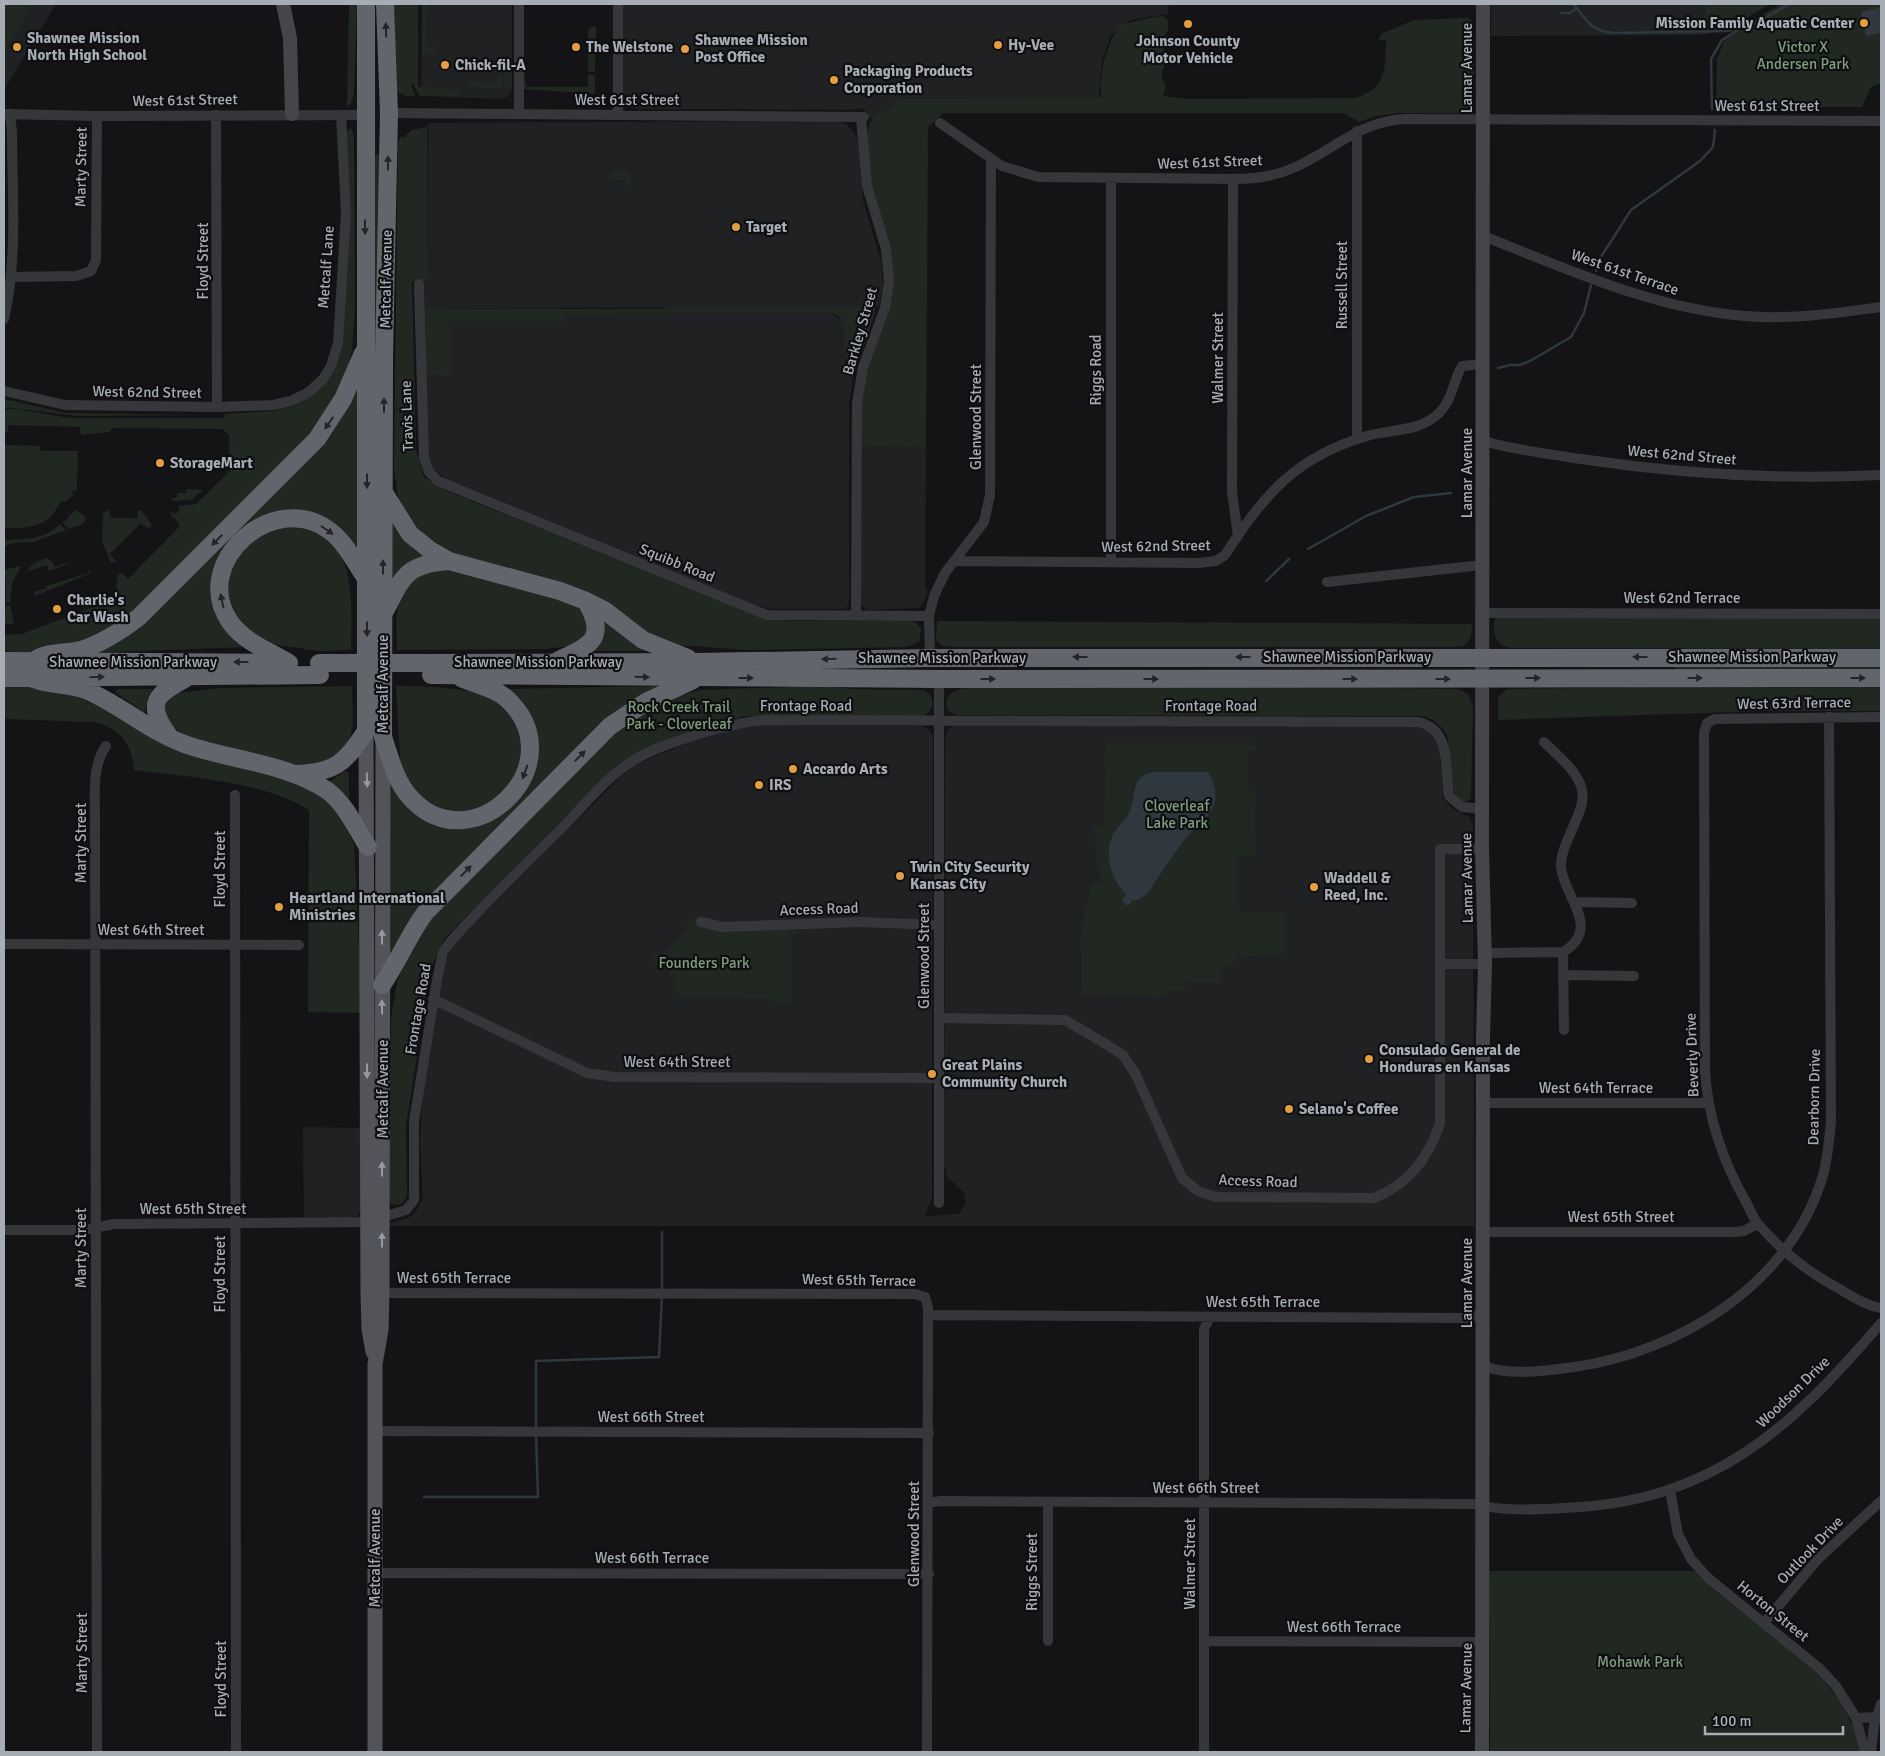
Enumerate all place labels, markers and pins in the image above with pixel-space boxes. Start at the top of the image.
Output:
place label: Mission Family Aquatic Center [1655,14,1854,32]
marker: Mission Family Aquatic Center [1858,17,1870,29]
marker: Johnson County Motor Vehicle [1182,18,1194,30]
place label: Shawnee Mission North High School [27,29,147,64]
place label: Shawnee Mission Post Office [695,31,808,66]
place label: Johnson County Motor Vehicle [1136,32,1240,67]
place label: Hy-Vee [1008,36,1054,54]
place label: The Welstone [586,38,673,56]
marker: Hy-Vee [992,39,1004,51]
marker: Shawnee Mission North High School [11,41,23,53]
marker: The Welstone [570,41,582,53]
marker: Shawnee Mission Post Office [679,43,691,55]
place label: Chick-fil-A [455,56,526,74]
marker: Chick-fil-A [439,59,451,71]
place label: Packaging Products Corporation [844,62,973,97]
marker: Packaging Products Corporation [828,74,840,86]
place label: Target [746,218,788,236]
marker: Target [730,221,742,233]
place label: StorageMart [170,454,253,472]
marker: StorageMart [154,457,166,469]
place label: Charlie's Car Wash [67,591,129,626]
marker: Charlie's Car Wash [51,603,63,615]
place label: Accardo Arts [803,760,888,778]
marker: Accardo Arts [787,763,799,775]
place label: IRS [769,776,791,794]
marker: IRS [753,779,765,791]
place label: Twin City Security Kansas City [910,858,1030,893]
place label: Waddell & Reed, Inc. [1324,869,1391,904]
marker: Twin City Security Kansas City [894,870,906,882]
marker: Waddell & Reed, Inc. [1308,881,1320,893]
place label: Heartland International Ministries [289,889,445,924]
marker: Heartland International Ministries [273,901,285,913]
place label: Consulado General de Honduras en Kansas [1379,1041,1521,1076]
marker: Consulado General de Honduras en Kansas [1363,1053,1375,1065]
place label: Great Plains Community Church [942,1056,1067,1091]
marker: Great Plains Community Church [926,1068,938,1080]
place label: Selano's Coffee [1299,1100,1398,1118]
marker: Selano's Coffee [1283,1103,1295,1115]

